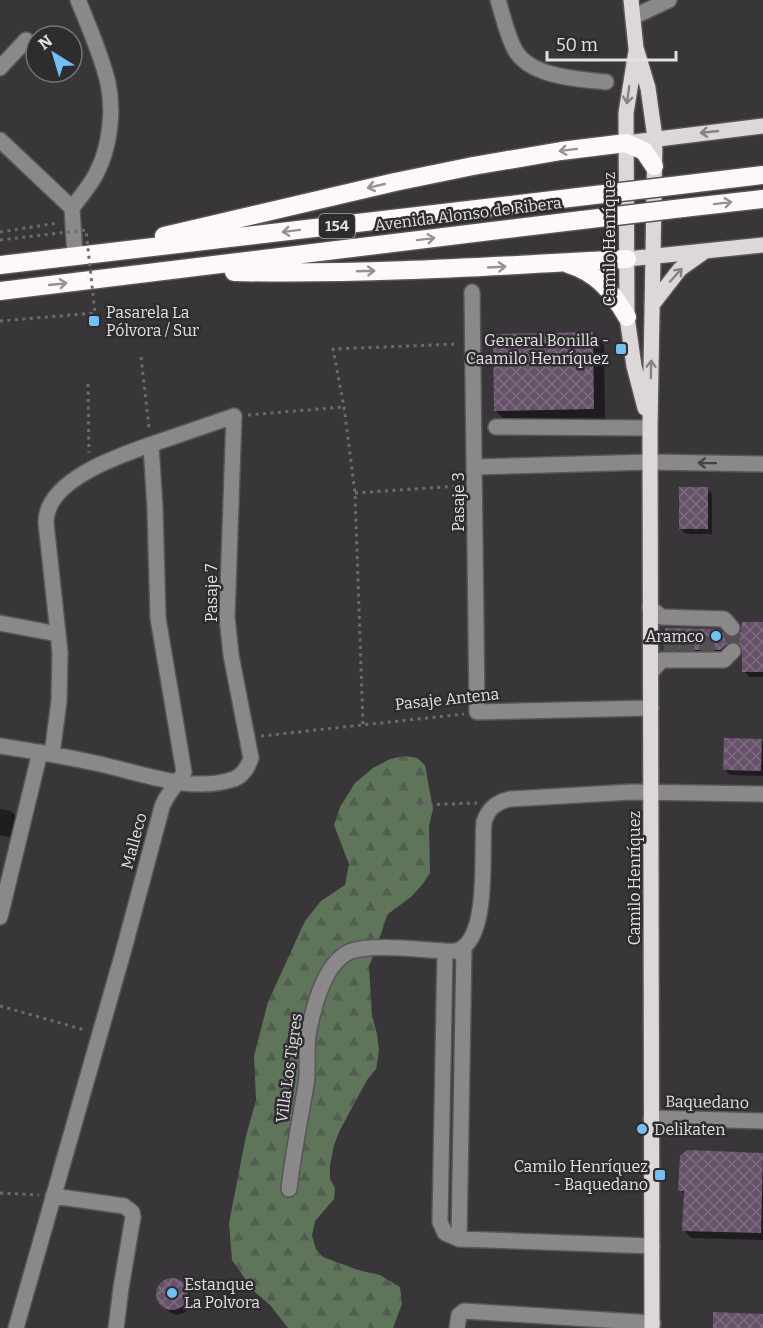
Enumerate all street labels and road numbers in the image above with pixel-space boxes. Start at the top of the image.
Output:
street label: Camilo Henríquez [600,172,619,306]
street label: Avenida Alonso de Ribera [373,193,563,235]
road number: 154 [319,214,355,238]
street label: Pasaje 3 [449,472,468,532]
street label: Pasaje 7 [202,564,221,622]
street label: Pasaje Antena [394,684,500,714]
street label: Malleco [117,811,151,871]
street label: Camilo Henríquez [625,811,644,945]
street label: Villa Los Tigres [272,1012,306,1124]
street label: Baquedano [665,1092,749,1112]

